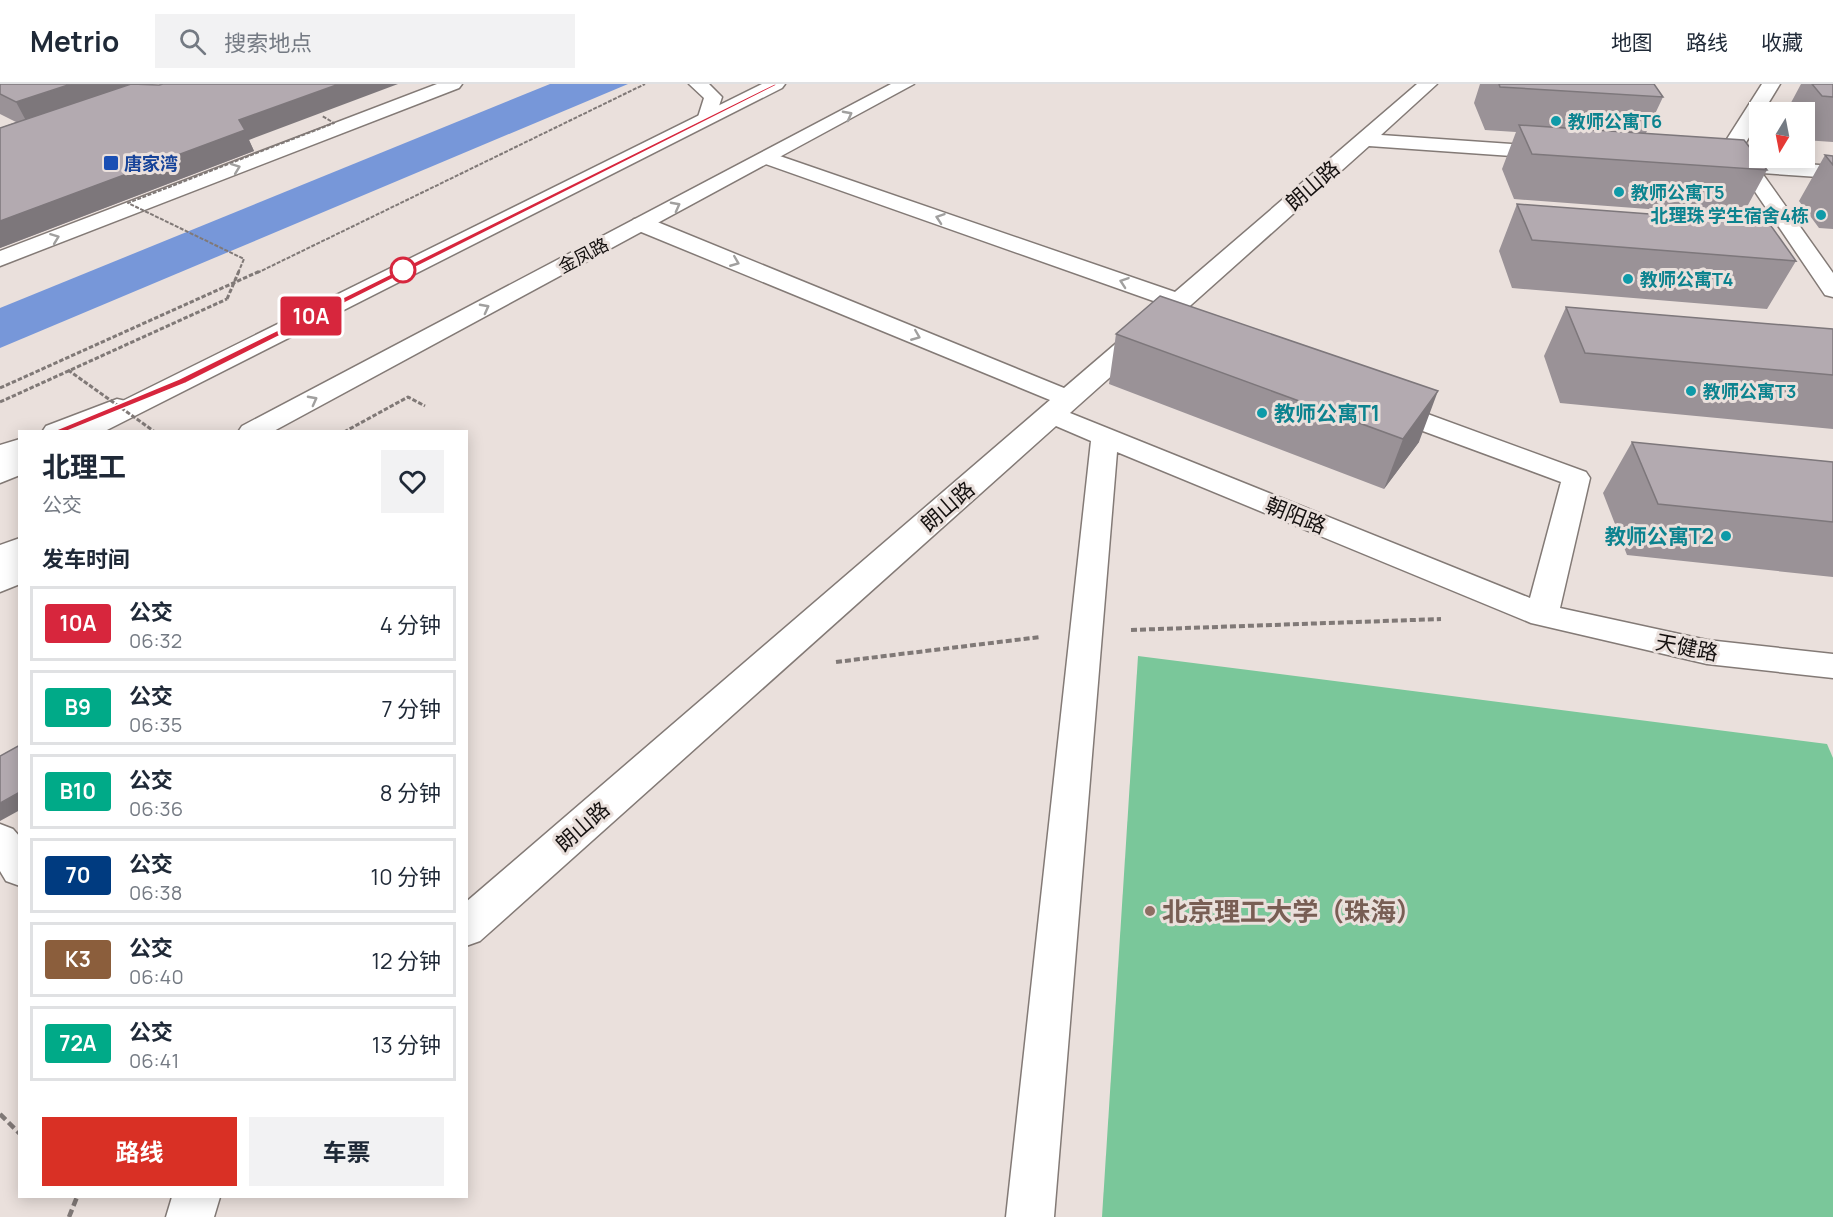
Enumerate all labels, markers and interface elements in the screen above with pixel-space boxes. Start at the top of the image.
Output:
search box [155,14,575,68]
text: Metrio [30,22,119,60]
icon: search [176,25,209,58]
text: 搜索地点 [224,28,312,58]
text: 地图 [1611,28,1653,56]
text: 路线 [1686,28,1728,56]
text: 收藏 [1761,28,1803,56]
north arrow [1749,102,1815,168]
map controls [1749,102,1815,168]
place label: 教师公寓T6 [1568,109,1662,133]
one-way arrow [842,111,852,122]
marker: 教师公寓T6 [1549,114,1563,128]
place label: 唐家湾 [124,151,178,175]
marker: 唐家湾 [102,154,120,172]
street label: 朗山路 [1279,154,1345,216]
one-way arrow [231,162,241,175]
place label: 教师公寓T5 [1631,180,1724,204]
marker: 教师公寓T5 [1612,185,1626,199]
one-way arrow [669,202,680,213]
place label: 北理珠 学生宿舍4栋 [1650,203,1809,227]
marker: 北理珠 学生宿舍4栋 [1814,208,1828,222]
one-way arrow [936,212,946,225]
street label: 金凤路 [554,232,612,278]
one-way arrow [48,233,59,245]
one-way arrow [729,255,740,267]
unlabelled marker [390,257,416,283]
place label: 教师公寓T4 [1640,267,1734,291]
marker: 教师公寓T4 [1621,272,1635,286]
one-way arrow [1119,277,1130,290]
line badge: 10A [276,296,346,336]
text: 10A [292,302,330,330]
one-way arrow [479,304,489,315]
one-way arrow [909,329,920,341]
place label: 教师公寓T3 [1703,379,1796,403]
marker: 教师公寓T3 [1684,384,1698,398]
one-way arrow [307,396,317,407]
place label: 教师公寓T1 [1274,399,1380,427]
marker: 教师公寓T1 [1255,406,1269,420]
text: 北理工 [42,447,126,485]
button: heart [381,450,444,513]
street label: 朗山路 [914,475,980,537]
street label: 朝阳路 [1262,490,1330,540]
text: 公交 [42,491,82,518]
place label: 教师公寓T2 [1605,522,1714,550]
marker: 教师公寓T2 [1719,529,1733,543]
text: 发车时间 [42,544,130,574]
text: 公交 [129,597,173,627]
text: 10A [59,609,97,637]
text: 4 分钟 [380,610,441,640]
text: 06:32 [129,627,182,654]
street label: 天健路 [1653,627,1721,667]
text: 公交 [129,681,173,711]
text: B9 [65,693,91,721]
text: 7 分钟 [382,694,441,724]
text: 06:35 [129,711,182,738]
text: 公交 [129,765,173,795]
text: B10 [60,777,96,805]
text: 8 分钟 [380,778,441,808]
text: 06:36 [129,795,183,822]
street label: 朗山路 [549,795,615,857]
text: 公交 [129,849,173,879]
text: 70 [65,861,91,889]
text: 10 分钟 [371,862,441,892]
text: 06:38 [129,879,182,906]
place label: 北京理工大学（珠海） [1162,893,1422,929]
marker: 北京理工大学（珠海） [1143,904,1157,918]
text: 公交 [129,933,173,963]
text: K3 [65,945,91,973]
text: 12 分钟 [371,946,441,976]
text: 06:40 [129,963,184,990]
text: 公交 [129,1017,173,1047]
text: 72A [59,1029,97,1057]
text: 13 分钟 [372,1030,441,1060]
text: 06:41 [129,1047,179,1074]
button: 路线 [42,1117,237,1186]
button: 车票 [249,1117,444,1186]

